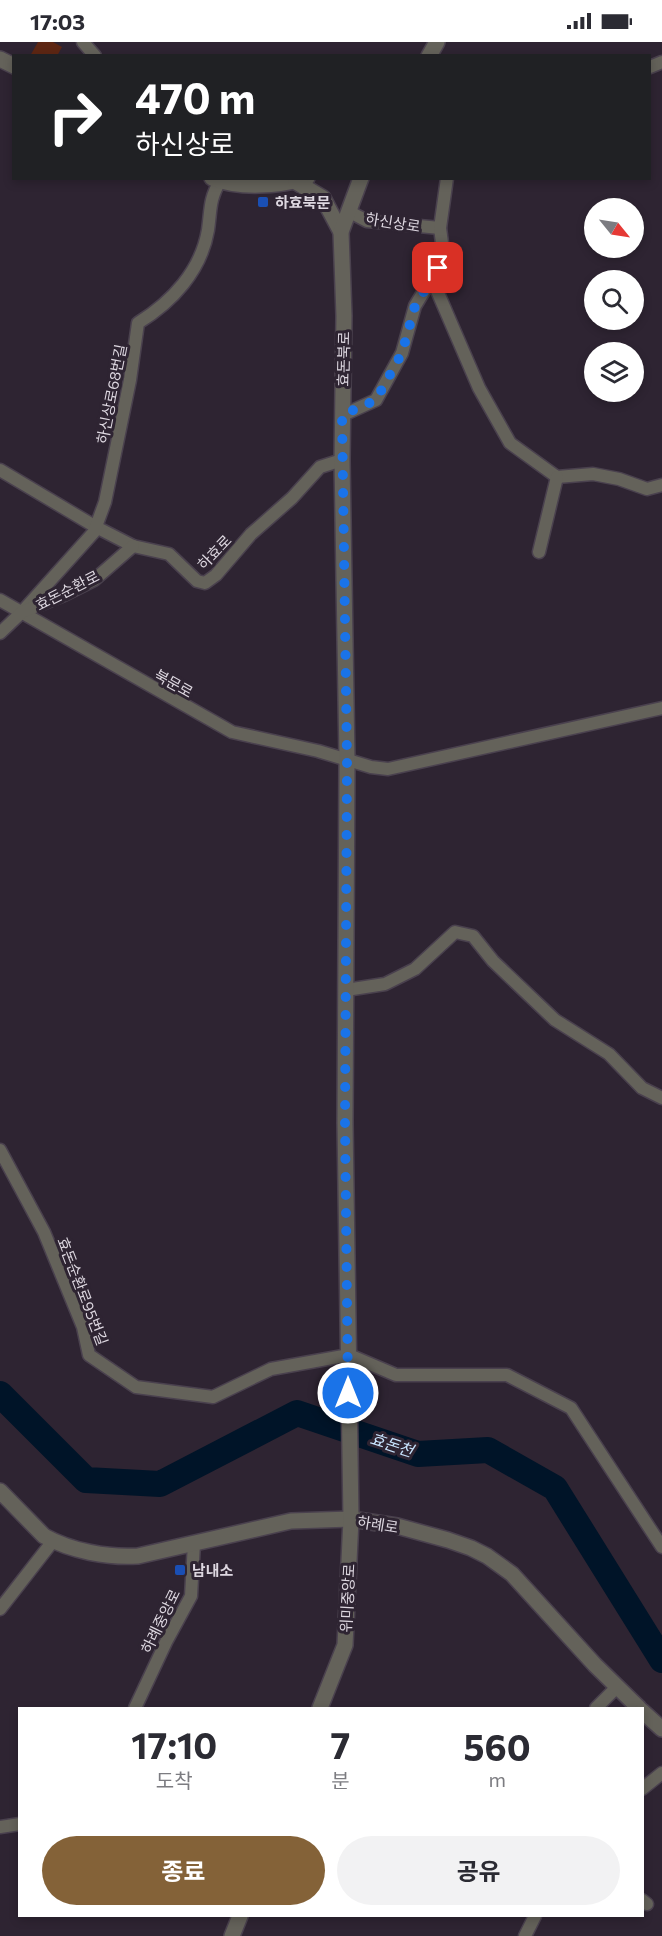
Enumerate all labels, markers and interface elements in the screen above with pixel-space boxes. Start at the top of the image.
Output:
text: 17:03 [30,8,85,35]
text: 470 m [135,71,255,123]
icon: right [36,78,114,156]
text: 하신상로 [135,127,234,160]
place label: 하효북문 [275,193,330,211]
marker: 하효북문 [256,195,270,209]
north arrow [584,198,644,258]
map controls [584,198,644,402]
street label: 하신상로 [364,209,422,235]
pin [412,242,463,293]
icon: arrive [421,251,454,284]
button: search [584,270,644,330]
street label: 효돈북로 [334,331,352,387]
button: layers [584,342,644,402]
street label: 하신상로68번길 [93,343,129,445]
street label: 하효로 [193,531,235,573]
street label: 효돈순환로 [32,566,102,614]
street label: 북문로 [152,665,196,701]
street label: 효돈순환로95번길 [54,1234,112,1348]
position arrow [316,1361,380,1425]
water label: 효돈천 [368,1428,418,1461]
street label: 하례로 [356,1512,400,1536]
place label: 남내소 [192,1561,234,1579]
marker: 남내소 [173,1563,187,1577]
street label: 위미중앙로 [336,1563,358,1633]
street label: 하례중앙로 [137,1586,183,1656]
text: 17:10 [131,1722,217,1766]
text: 7 [330,1722,350,1766]
text: 560 [464,1724,531,1768]
text: m [488,1767,506,1791]
text: 도착 [156,1768,193,1792]
text: 분 [331,1768,350,1792]
button: 종료 [42,1836,325,1905]
button: 공유 [337,1836,620,1905]

